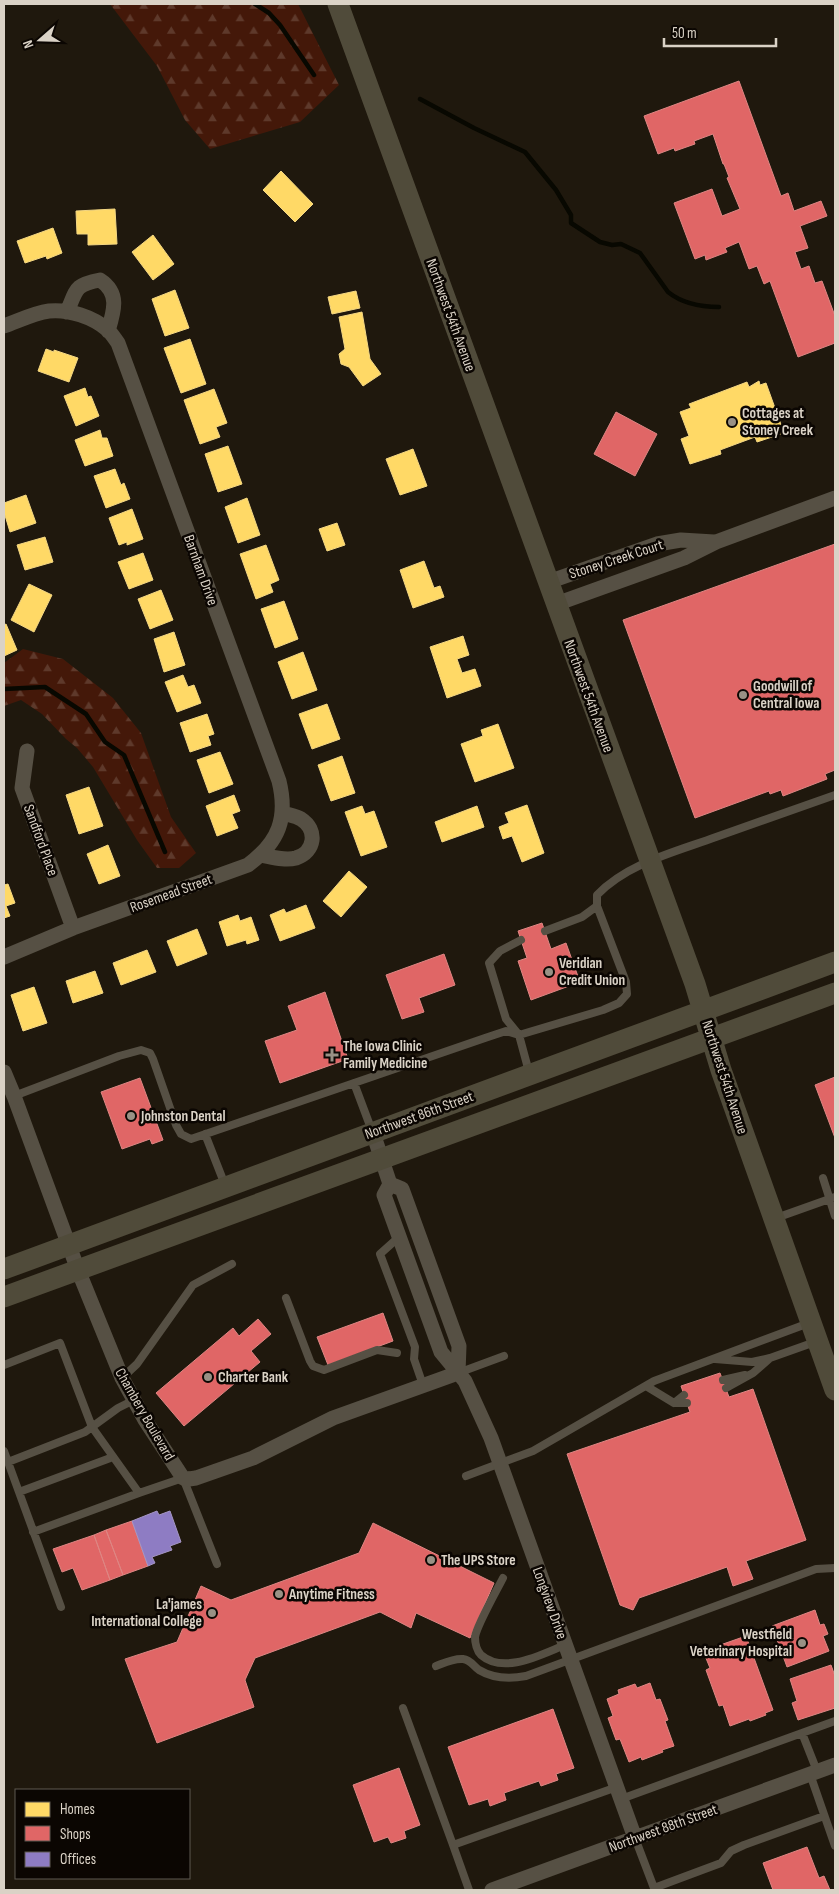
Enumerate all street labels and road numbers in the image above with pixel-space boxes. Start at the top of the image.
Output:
street label: Northwest 54th Avenue [421,256,480,374]
street label: Barnham Drive [179,532,222,608]
street label: Stoney Creek Court [567,535,666,584]
street label: Northwest 54th Avenue [559,637,618,755]
street label: Sandford Place [19,802,62,879]
street label: Rosemead Street [127,870,215,917]
street label: Northwest 54th Avenue [697,1018,752,1136]
street label: Northwest 86th Street [362,1087,476,1144]
street label: Chambery Boulevard [110,1365,179,1464]
street label: Longview Drive [528,1565,571,1642]
street label: Northwest 88th Street [606,1800,721,1857]

